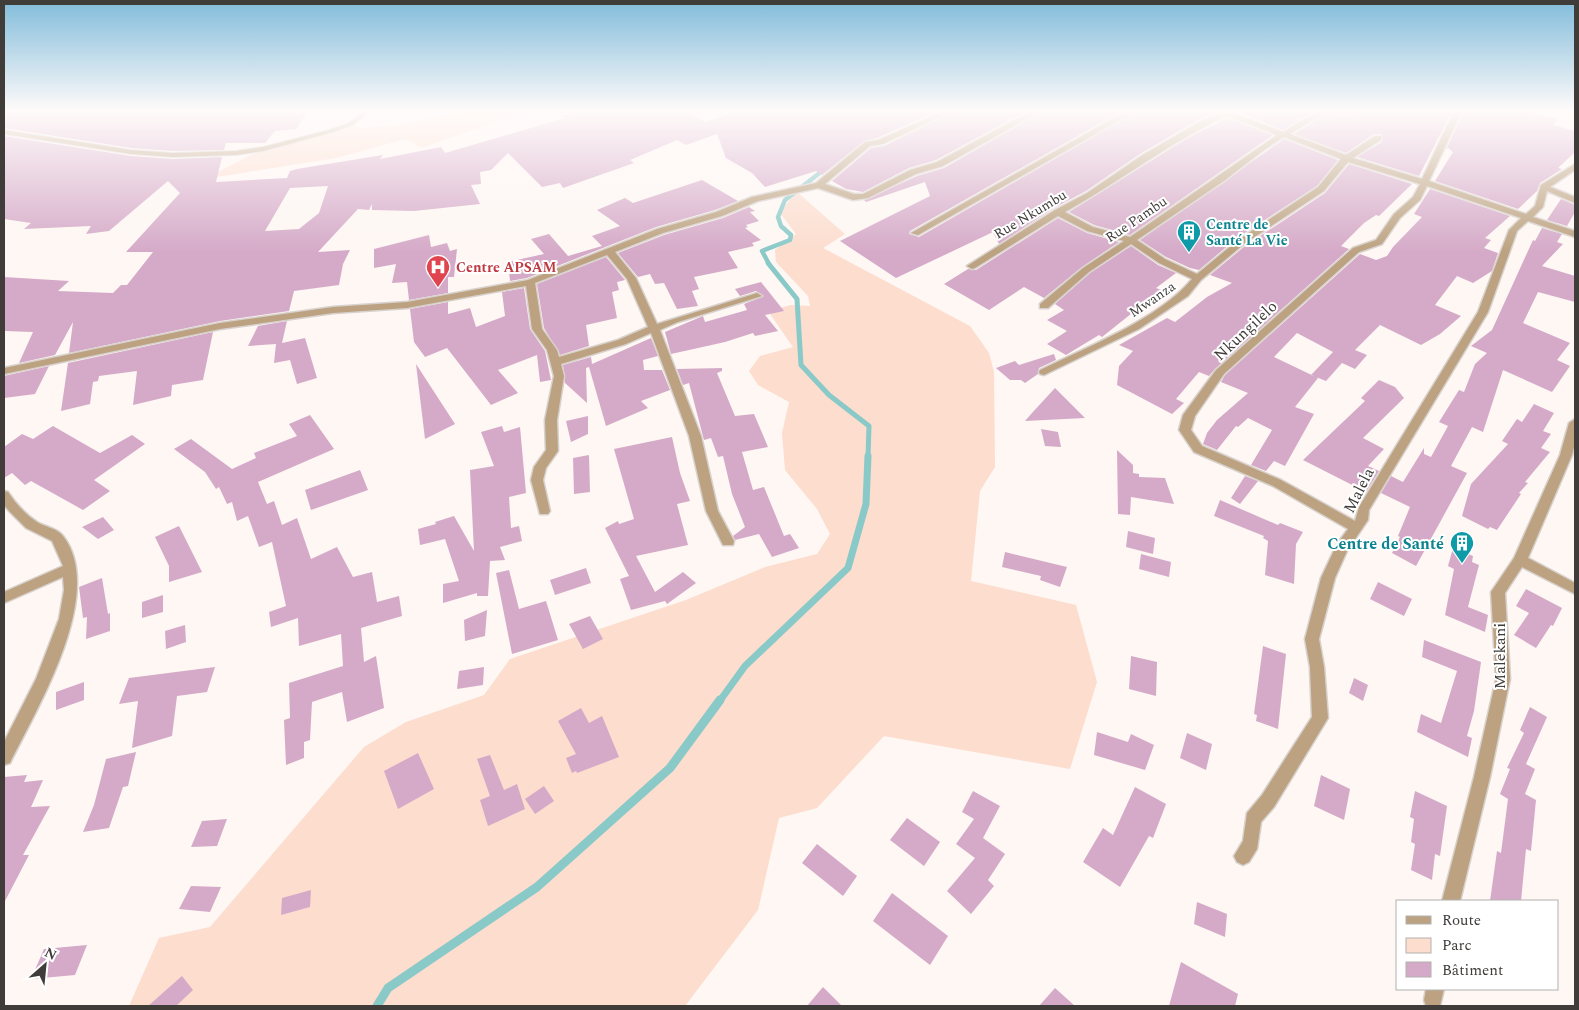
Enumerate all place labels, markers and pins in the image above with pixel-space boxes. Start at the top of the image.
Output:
place label: Centre de Santé La Vie [1206,214,1288,251]
building icon: Centre de Santé La Vie [1176,219,1202,253]
hospital icon: Centre APSAM [425,254,451,288]
place label: Centre APSAM [456,257,557,278]
building icon: Centre de Santé [1449,530,1475,564]
place label: Centre de Santé [1327,532,1444,556]

